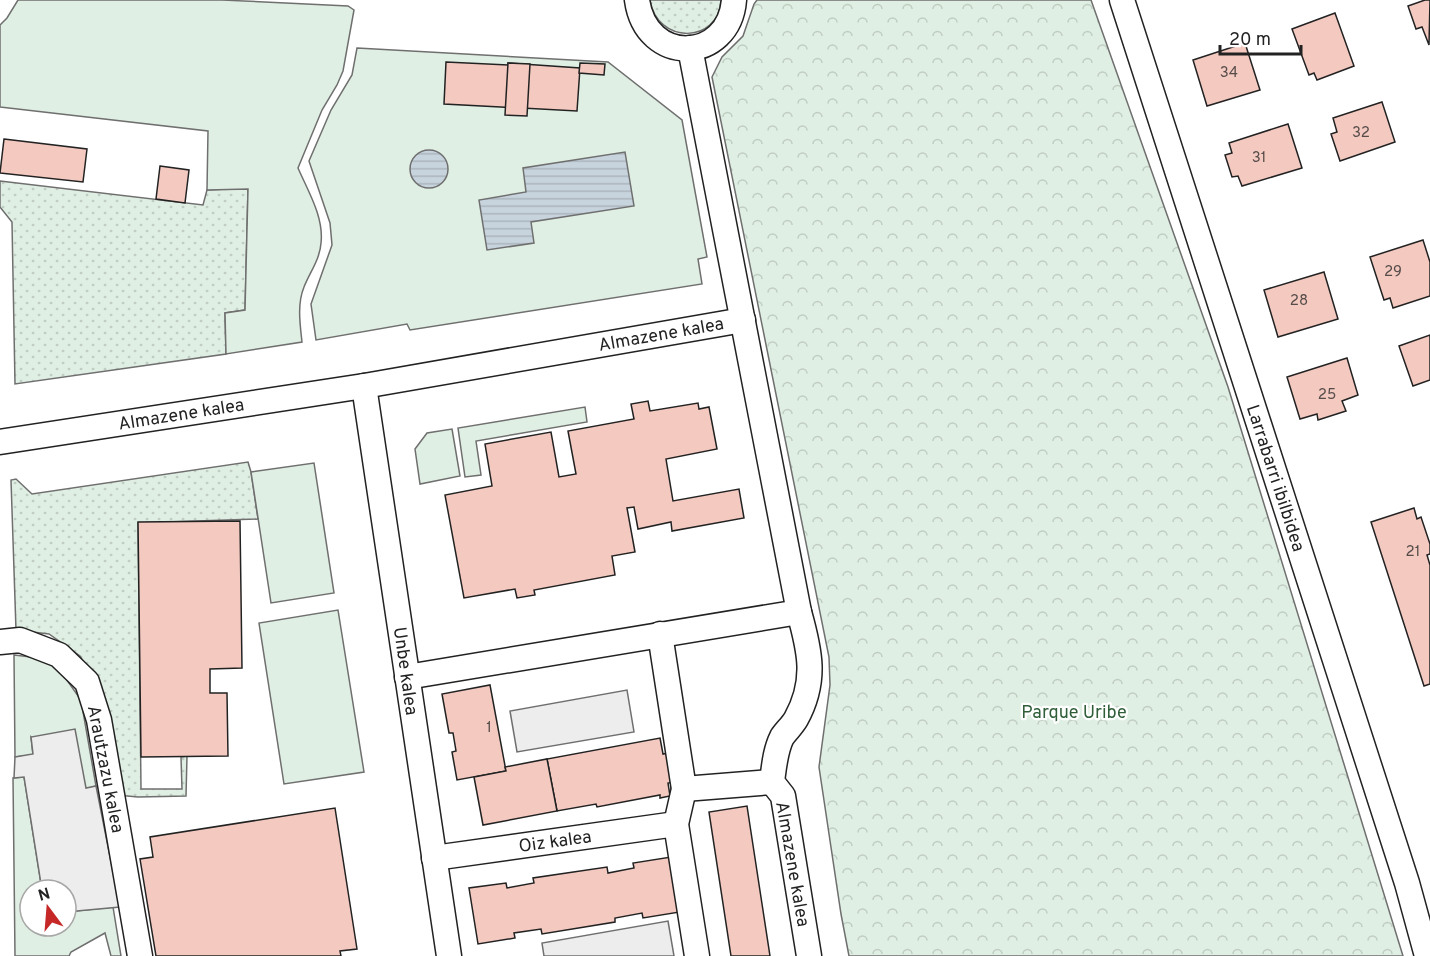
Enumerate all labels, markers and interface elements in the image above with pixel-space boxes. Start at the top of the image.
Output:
scale bar [1220,18,1301,56]
text: 20 m [1229,29,1271,52]
house number: 34 [1220,64,1238,83]
house number: 32 [1352,124,1370,143]
house number: 31 [1252,149,1266,168]
house number: 29 [1384,263,1402,282]
house number: 28 [1290,292,1308,311]
street label: Almazene kalea [597,313,726,358]
house number: 25 [1318,386,1336,405]
street label: Almazene kalea [117,394,246,437]
street label: Larrabarri ibilbidea [1240,402,1309,555]
house number: 21 [1406,543,1420,562]
street label: Unbe kalea [387,625,422,717]
park label: Parque Uribe [1021,702,1127,725]
street label: Arautzazu kalea [81,704,128,835]
house number: 1 [486,719,492,738]
street label: Almazene kalea [769,800,814,929]
street label: Oiz kalea [517,826,593,859]
north arrow [18,878,78,938]
text: N [36,884,53,907]

